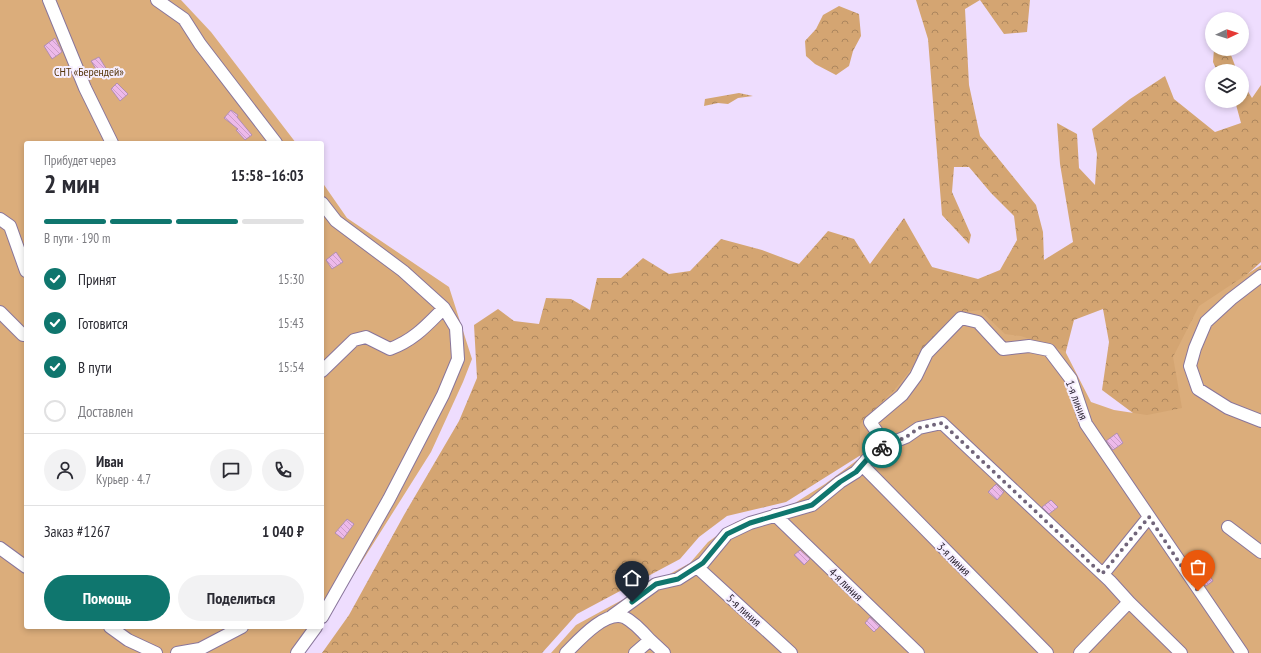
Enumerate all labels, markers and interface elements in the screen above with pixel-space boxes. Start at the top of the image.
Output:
north arrow [1205,12,1249,56]
map controls [1205,12,1249,108]
park label: СНТ «Берендей» [54,64,124,79]
button: layers [1205,64,1249,108]
text: Прибудет через [44,152,116,169]
text: 15:58–16:03 [231,166,304,185]
text: 2 мин [44,167,99,200]
text: В пути · 190 m [44,230,110,247]
icon: check [44,268,66,290]
text: Принят [78,270,116,289]
text: 15:30 [278,271,304,288]
icon: check [44,312,66,334]
text: Готовится [78,314,128,333]
text: 15:43 [278,315,304,332]
icon: check [44,356,66,378]
text: В пути [78,358,112,377]
text: 15:54 [278,359,304,376]
street label: 1-я линия [1063,378,1092,422]
text: Доставлен [78,402,133,421]
courier [862,428,902,468]
icon: bike [871,437,893,459]
button: person [44,449,86,491]
button: chat [210,449,252,491]
button: phone [262,449,304,491]
text: Иван [96,452,123,471]
text: Курьер · 4.7 [96,471,151,488]
text: Заказ #1267 [44,522,111,541]
text: 1 040 ₽ [262,522,304,541]
street label: 3-я линия [934,539,974,579]
pin [1181,550,1215,591]
icon: bag [1187,556,1209,578]
pin [615,561,649,602]
street label: 4-я линия [826,564,866,604]
icon: home [621,567,643,589]
button: Помощь [44,575,170,621]
button: Поделиться [178,575,304,621]
street label: 5-я линия [724,591,765,630]

